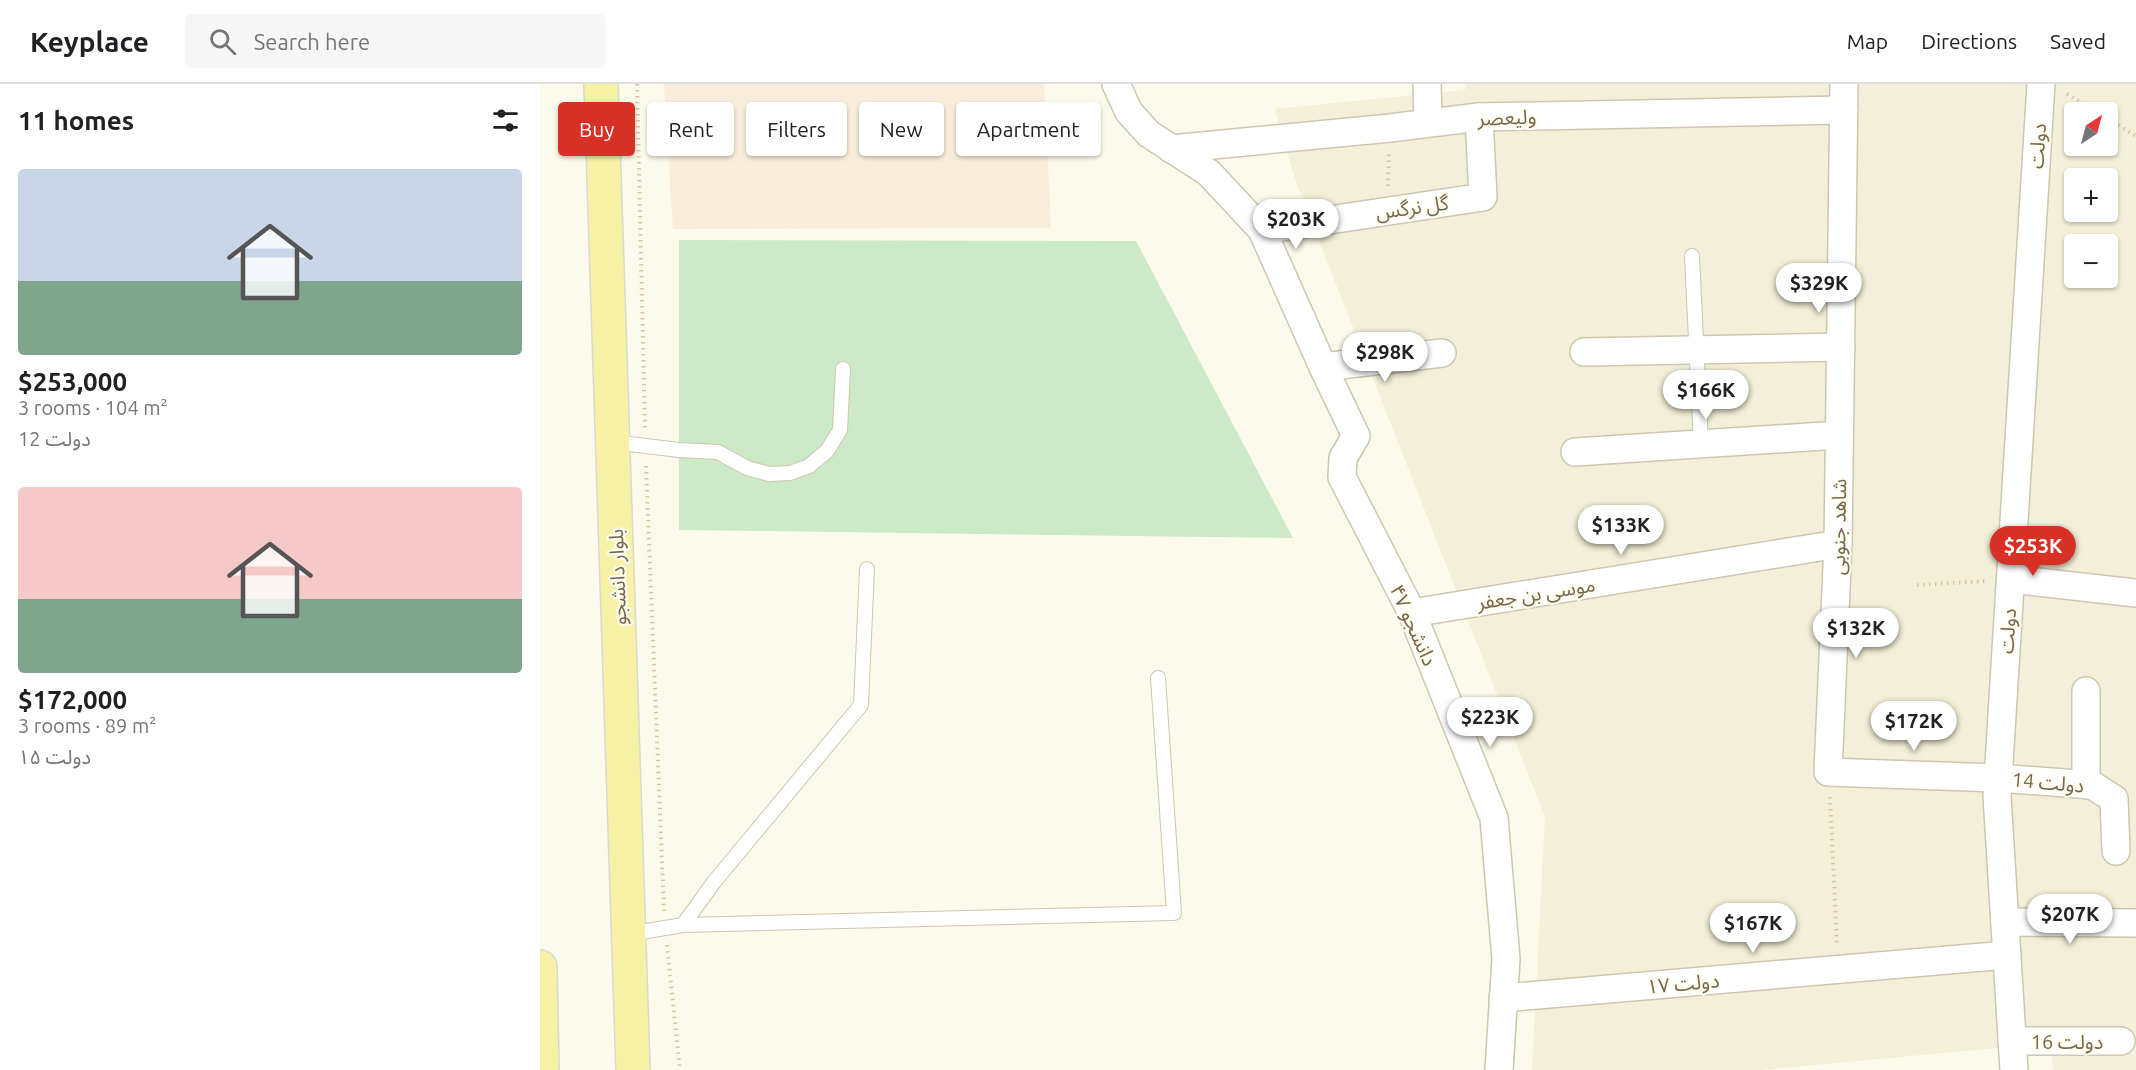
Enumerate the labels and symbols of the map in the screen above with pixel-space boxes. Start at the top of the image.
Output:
north arrow [2064,102,2118,156]
street label: ولیعصر [1476,104,1537,131]
street label: دولت [2024,122,2051,170]
street label: گل نرگس [1374,190,1451,224]
pin: $203K [1254,199,1338,250]
pin: $329K [1777,263,1861,314]
pin: $298K [1343,332,1427,383]
pin: $166K [1664,370,1748,421]
street label: شاهد جنوبی [1826,479,1851,575]
pin: $133K [1579,505,1663,556]
pin: $253K [1991,526,2075,577]
street label: بلوار دانشجو [604,528,631,626]
street label: موسی بن جعفر [1474,572,1597,615]
street label: دانشجو ۴۷ [1385,581,1442,670]
street label: دولت [1994,607,2021,655]
pin: $132K [1814,608,1898,659]
pin: $223K [1448,697,1532,748]
pin: $172K [1872,701,1956,752]
street label: دولت 14 [2011,767,2085,798]
pin: $207K [2028,894,2112,945]
pin: $167K [1711,903,1795,954]
street label: دولت ۱۷ [1646,968,1720,999]
street label: دولت 16 [2031,1030,2103,1054]

